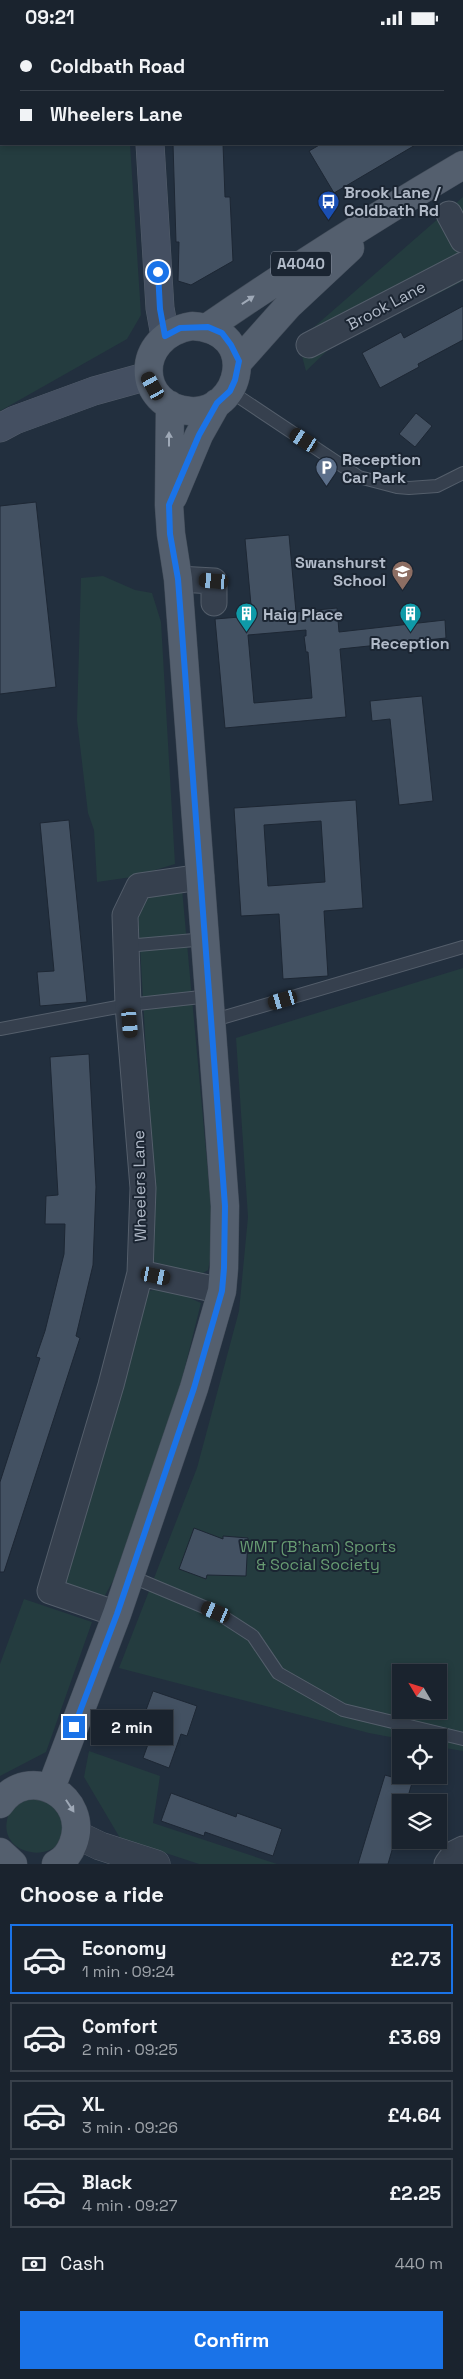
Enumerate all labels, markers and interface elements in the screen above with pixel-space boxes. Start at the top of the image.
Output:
text: 09:21 [25,5,75,30]
text: Coldbath Road [50,54,185,79]
text: Wheelers Lane [50,102,183,127]
place label: Brook Lane / Coldbath Rd [344,182,441,221]
bus stop icon: Brook Lane / Coldbath Rd [316,189,340,220]
road number: A4040 [271,251,331,277]
route start [147,261,169,283]
street label: Brook Lane [343,276,429,335]
one-way arrow [241,295,255,304]
car [139,369,166,403]
car [287,426,320,454]
one-way arrow [165,431,173,447]
place label: Reception Car Park [342,449,421,488]
parking icon: Reception Car Park [314,456,338,487]
place label: Swanshurst School [295,552,386,591]
school or university icon: Swanshurst School [390,559,414,590]
car [198,572,229,590]
building icon: Haig Place [235,602,259,633]
building icon: Reception [398,602,422,633]
place label: Haig Place [263,604,343,625]
place label: Reception [370,633,450,654]
car [266,989,299,1011]
car [121,1007,138,1039]
street label: Wheelers Lane [128,1130,151,1242]
car [139,1266,172,1286]
park label: WMT (B'ham) Sports & Social Society [240,1536,396,1575]
car [199,1599,232,1625]
north arrow [392,1664,448,1719]
map controls [392,1664,447,1849]
callout: 2 min [92,1709,174,1745]
route end [63,1716,85,1738]
text: 2 min [111,1717,153,1738]
button: locate [392,1729,447,1784]
button: layers [392,1794,447,1849]
one-way arrow [65,1799,74,1813]
text: Choose a ride [20,1880,164,1908]
text: Economy [82,1936,166,1961]
icon: car [22,1937,67,1982]
text: £2.73 [390,1947,441,1972]
text: 1 min · 09:24 [82,1961,175,1982]
text: Comfort [82,2014,158,2039]
icon: car [22,2015,67,2060]
text: £3.69 [388,2025,441,2050]
text: 2 min · 09:25 [82,2039,178,2060]
text: XL [82,2092,105,2117]
icon: car [22,2093,67,2138]
text: £4.64 [387,2103,441,2128]
text: 3 min · 09:26 [82,2117,178,2138]
text: Black [82,2170,132,2195]
icon: car [22,2171,67,2216]
text: £2.25 [389,2181,441,2206]
text: 4 min · 09:27 [82,2195,177,2216]
icon: cash [20,2250,48,2278]
text: Cash [60,2251,105,2276]
text: 440 m [395,2253,443,2274]
button: Confirm [20,2311,443,2369]

